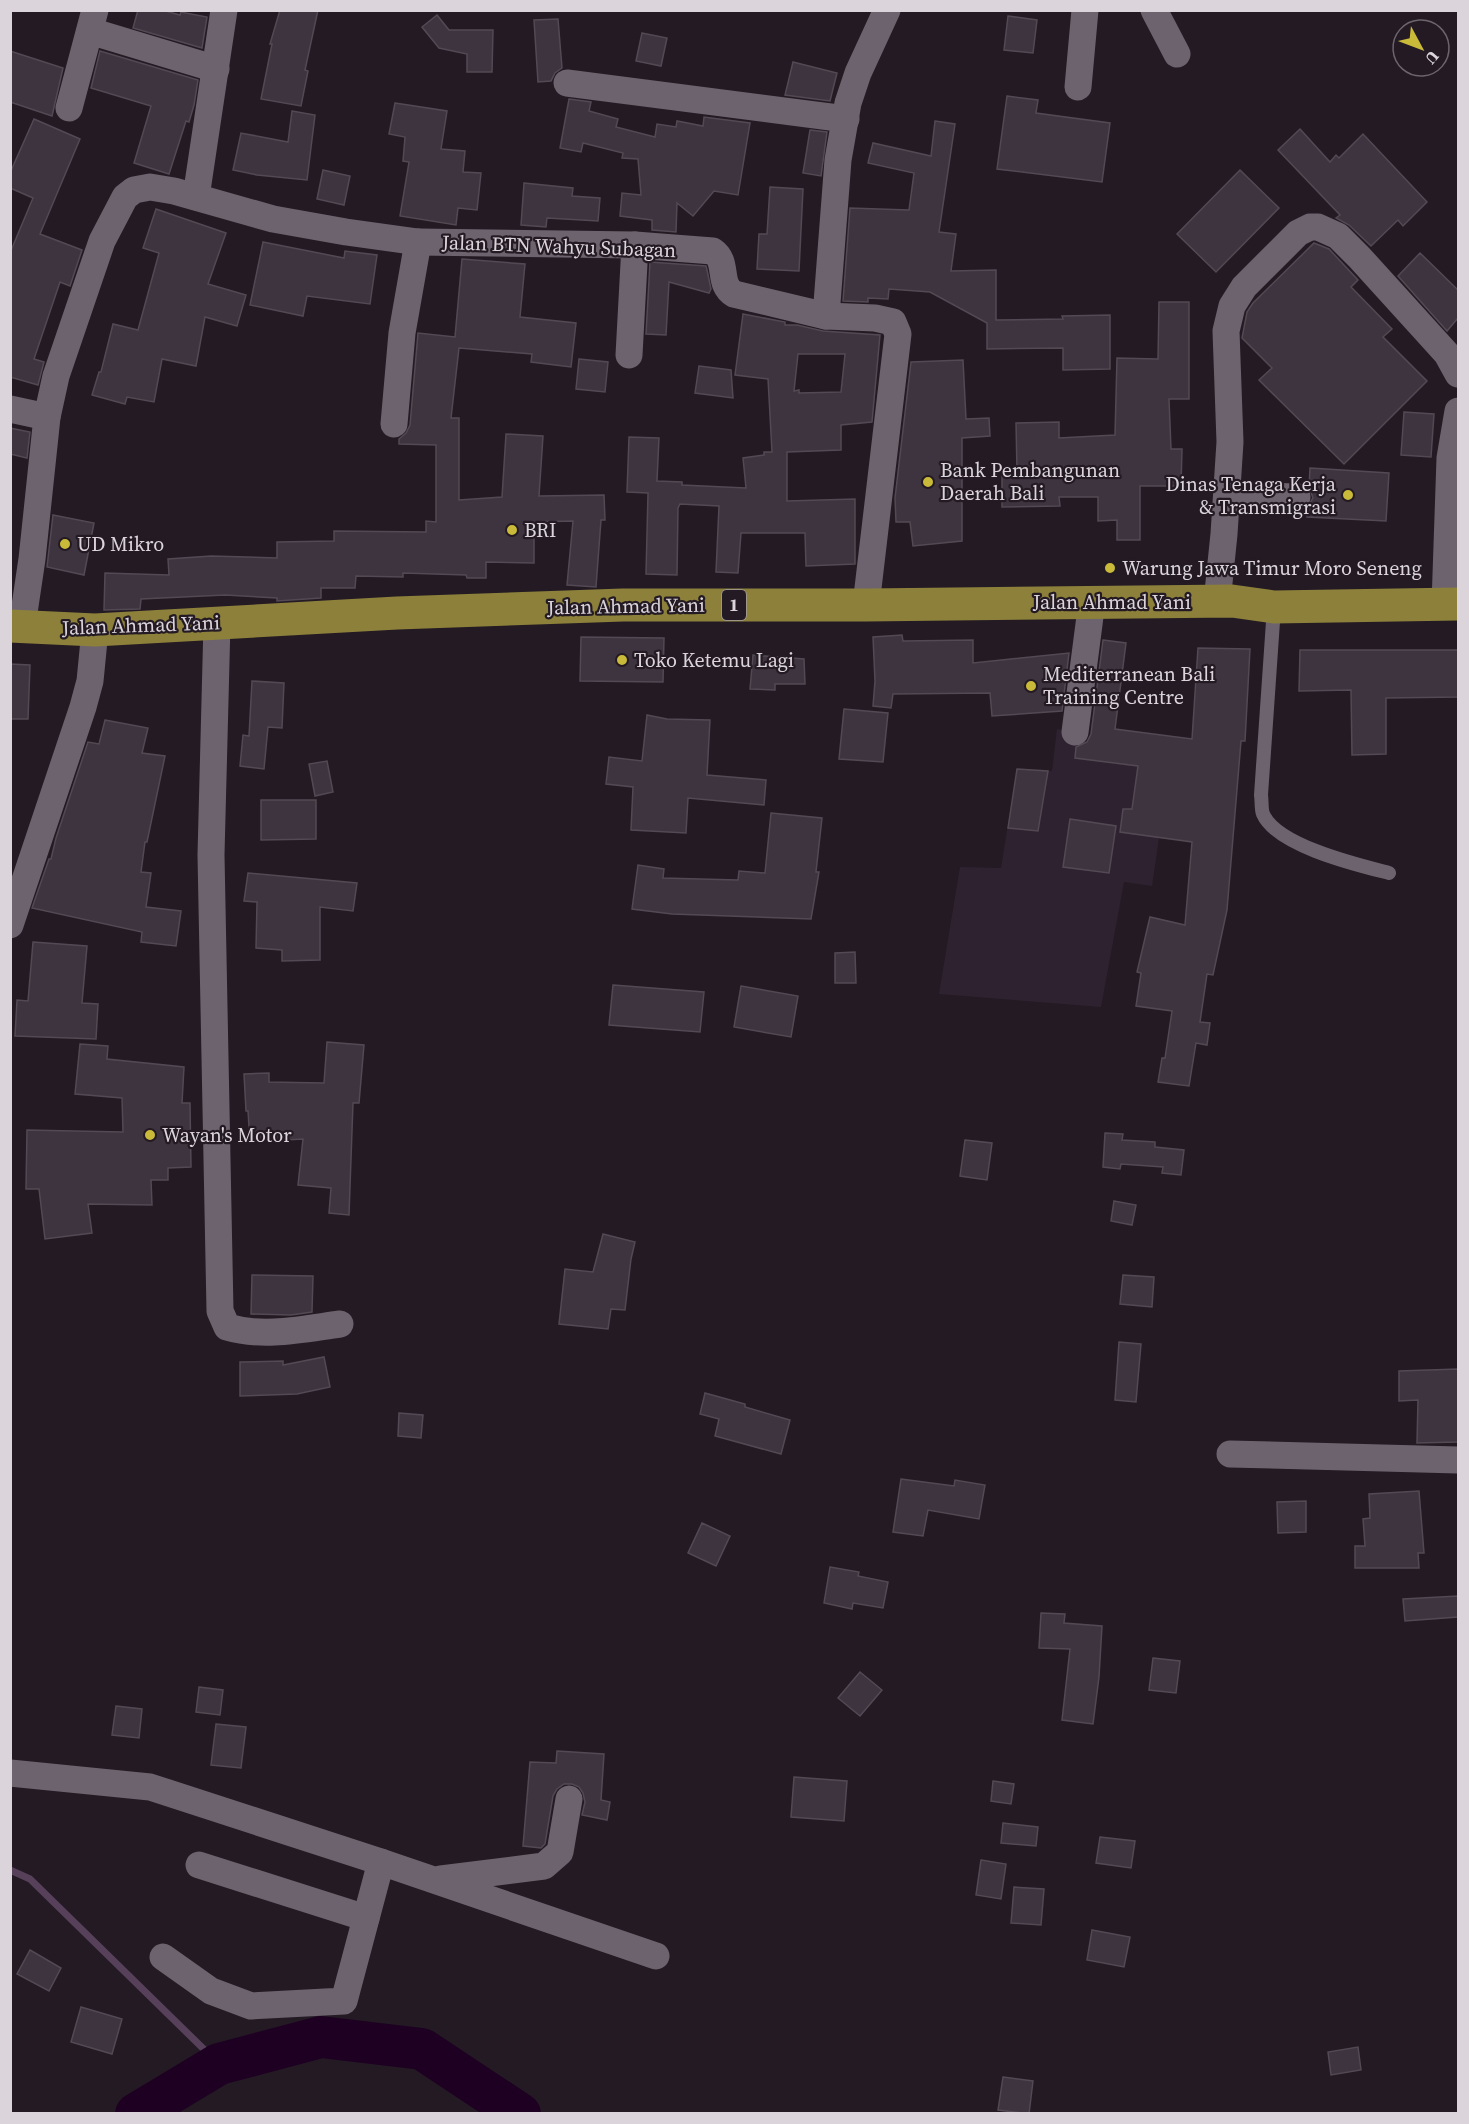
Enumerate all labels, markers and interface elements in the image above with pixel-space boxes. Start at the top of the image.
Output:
north arrow [1391,18,1451,78]
text: U [1420,46,1444,70]
street label: Jalan BTN Wahyu Subagan [440,228,677,264]
place label: Bank Pembangunan Daerah Bali [940,456,1120,507]
place label: Dinas Tenaga Kerja & Transmigrasi [1166,470,1337,521]
marker: Bank Pembangunan Daerah Bali [921,475,935,489]
marker: Dinas Tenaga Kerja & Transmigrasi [1341,488,1355,502]
place label: BRI [524,516,557,544]
marker: BRI [505,523,519,537]
place label: UD Mikro [77,530,164,558]
marker: UD Mikro [58,537,72,551]
place label: Warung Jawa Timur Moro Seneng [1122,554,1422,582]
marker: Warung Jawa Timur Moro Seneng [1103,561,1117,575]
street label: Jalan Ahmad Yani [1032,588,1191,616]
road number: 1 [722,590,746,620]
street label: Jalan Ahmad Yani [546,591,705,621]
street label: Jalan Ahmad Yani [61,608,220,642]
place label: Toko Ketemu Lagi [634,646,794,674]
marker: Toko Ketemu Lagi [615,653,629,667]
place label: Mediterranean Bali Training Centre [1043,660,1215,711]
marker: Mediterranean Bali Training Centre [1024,679,1038,693]
place label: Wayan's Motor [162,1121,292,1149]
marker: Wayan's Motor [143,1128,157,1142]

